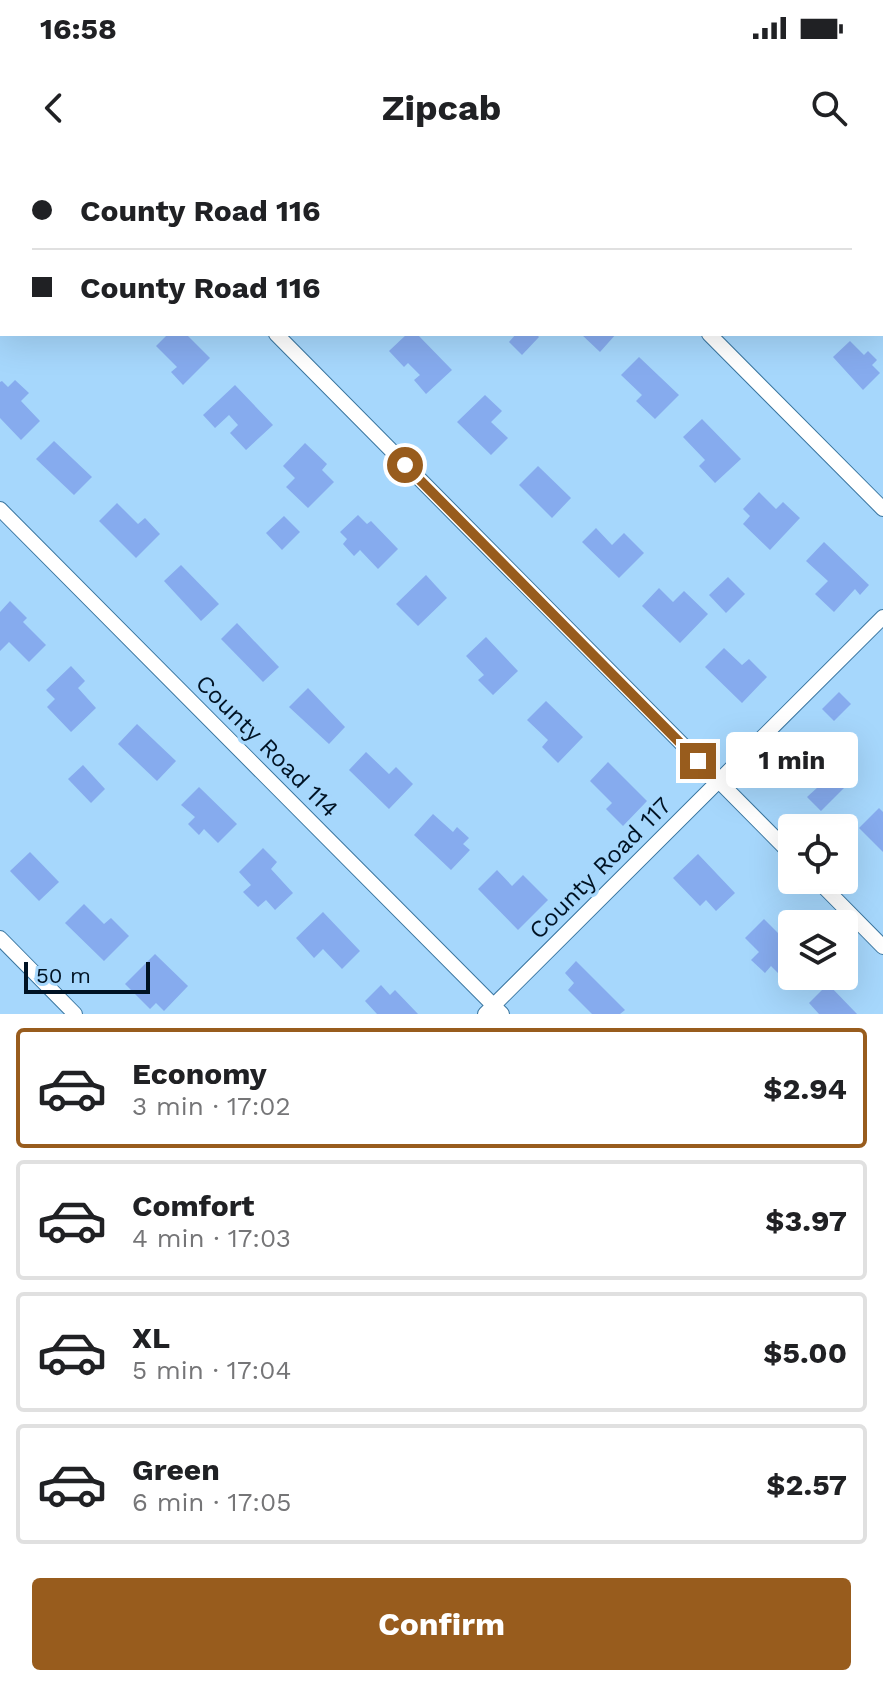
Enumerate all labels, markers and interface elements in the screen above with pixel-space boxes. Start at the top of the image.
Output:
text: 16:58 [40,11,117,46]
icon: back [32,86,76,130]
icon: search [807,86,851,130]
text: Zipcab [382,87,501,129]
text: County Road 116 [80,193,320,228]
text: County Road 116 [80,270,320,305]
route start [387,447,423,483]
street label: County Road 114 [190,669,344,823]
callout: 1 min [726,733,858,789]
route end [680,743,716,779]
text: 1 min [759,745,825,775]
street label: County Road 117 [523,791,677,945]
map controls [778,814,858,990]
button: locate [778,814,858,894]
button: layers [778,910,858,990]
scale bar [24,958,150,994]
text: 50 m [36,963,91,988]
icon: car [36,1052,108,1124]
text: Economy [132,1056,267,1091]
text: $2.94 [763,1071,847,1106]
text: 3 min · 17:02 [132,1091,291,1121]
icon: car [36,1184,108,1256]
text: Comfort [132,1188,254,1223]
text: $3.97 [765,1203,847,1238]
text: 4 min · 17:03 [132,1223,291,1253]
icon: car [36,1316,108,1388]
text: XL [132,1320,170,1355]
text: $5.00 [763,1335,847,1370]
text: 5 min · 17:04 [132,1355,291,1385]
icon: car [36,1448,108,1520]
text: Green [132,1452,220,1487]
text: $2.57 [766,1467,847,1502]
text: 6 min · 17:05 [132,1487,291,1517]
button: Confirm [32,1578,851,1670]

